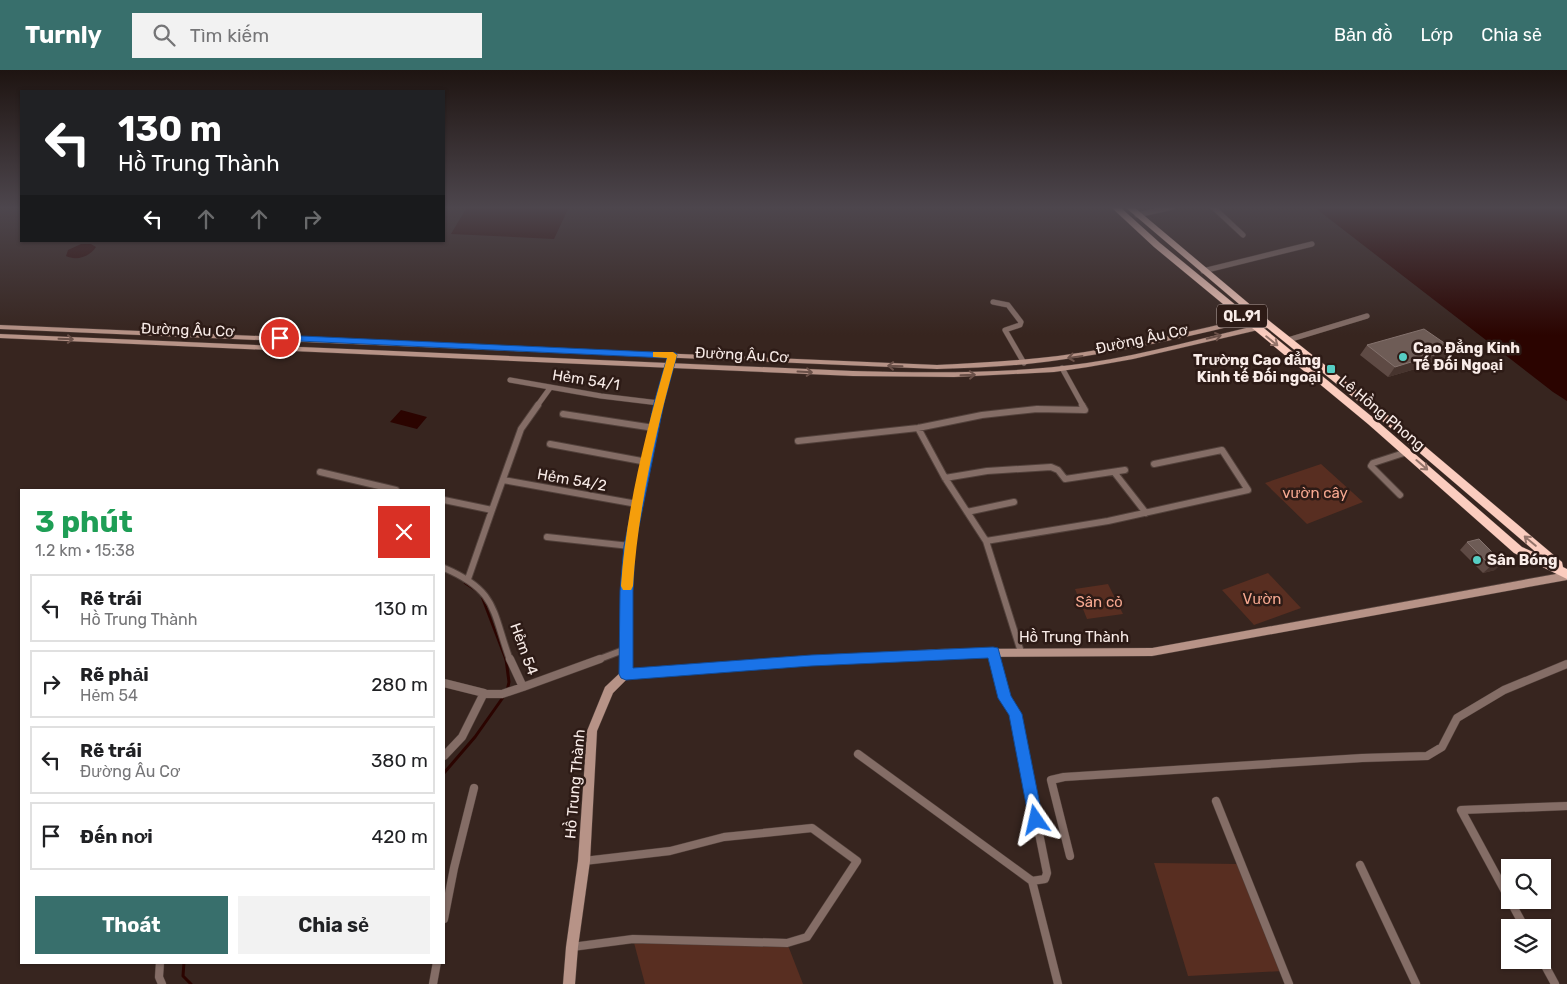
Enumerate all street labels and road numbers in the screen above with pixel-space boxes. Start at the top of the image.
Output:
road number: QL.91 [1217,305,1267,328]
street label: Đường Âu Cơ [141,319,236,341]
street label: Đường Âu Cơ [1094,320,1190,358]
street label: Đường Âu Cơ [695,344,790,366]
street label: Hẻm 54/1 [551,366,621,394]
street label: Lê Hồng Phong [1335,372,1429,454]
street label: Hẻm 54/2 [536,465,608,495]
street label: Hẻm 54 [506,620,542,678]
street label: Hồ Trung Thành [1019,628,1129,646]
street label: Hồ Trung Thành [561,728,589,840]

